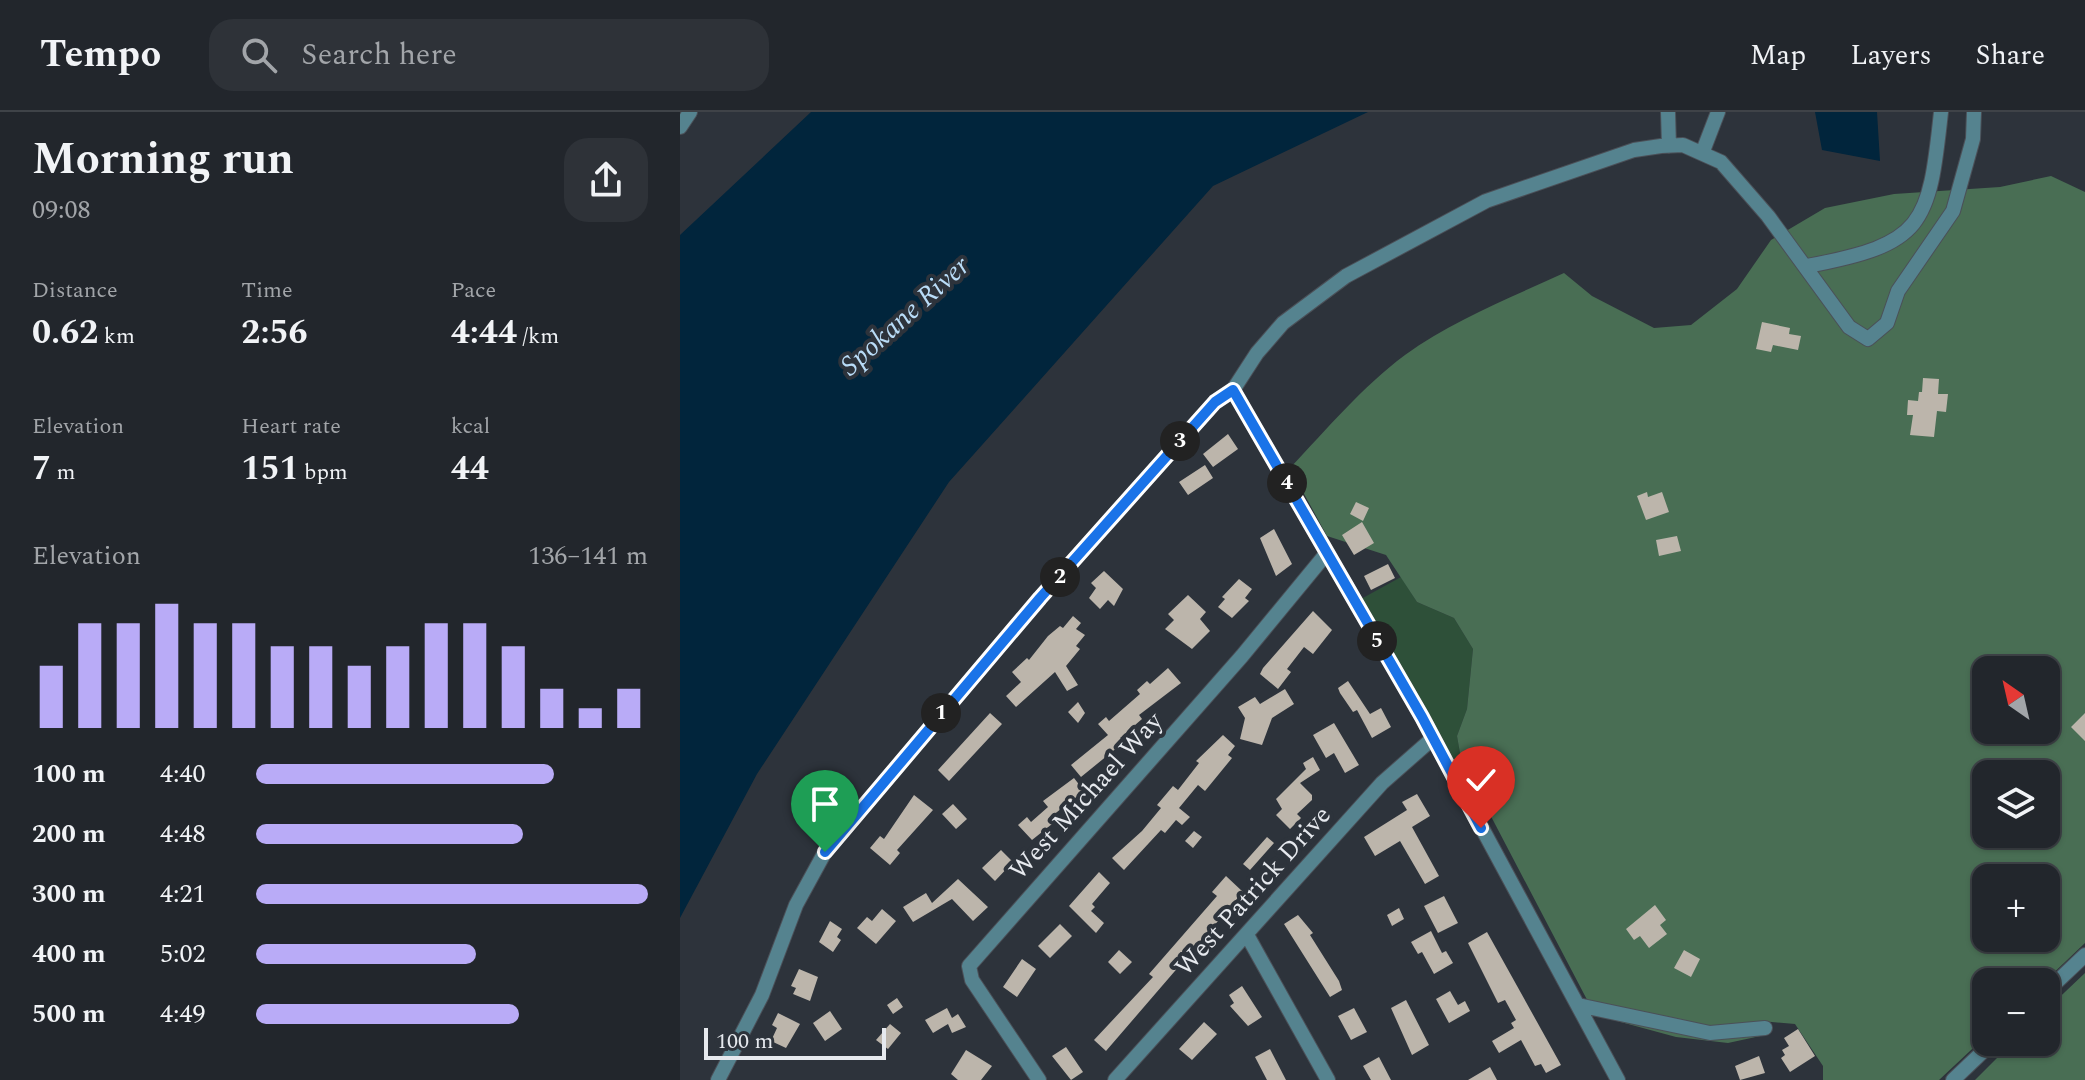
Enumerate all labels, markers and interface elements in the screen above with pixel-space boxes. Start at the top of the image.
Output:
search box [209,19,769,91]
text: Tempo [40,26,161,84]
text: Search here [301,32,457,78]
icon: search [237,33,281,77]
text: Map [1750,34,1806,77]
text: Layers [1850,34,1932,77]
text: Share [1976,34,2045,77]
text: Morning run [32,126,294,193]
button: share [564,138,648,222]
text: 09:08 [32,190,91,230]
water label: Spokane River [830,245,980,386]
text: Distance [32,274,118,307]
text: Time [241,274,293,307]
text: Pace [451,274,496,307]
text: 0.62 [32,307,98,359]
text: 2:56 [241,307,308,359]
text: 4:44 [451,307,517,359]
text: km [98,320,135,353]
text: /km [517,320,559,353]
text: Elevation [32,410,124,443]
text: Heart rate [241,410,341,443]
text: kcal [451,410,490,443]
pin: 3 [1160,421,1200,461]
text: 3 [1174,424,1186,457]
text: 7 [32,443,51,495]
text: 151 [241,443,299,495]
text: 44 [451,443,489,495]
text: m [51,456,76,489]
text: bpm [299,456,348,489]
pin: 4 [1267,463,1307,503]
text: 4 [1281,466,1293,499]
text: Elevation [32,536,141,576]
text: 136–141 m [528,536,648,576]
pin: 2 [1040,557,1080,597]
text: 2 [1054,560,1066,593]
pin: 5 [1357,621,1397,661]
text: 5 [1371,624,1383,657]
north arrow [1972,656,2060,744]
map controls [1972,656,2060,1056]
pin: 1 [921,693,961,733]
text: 1 [935,696,947,729]
street label: West Michael Way [999,702,1174,889]
pin [1447,746,1515,828]
text: 100 m [32,754,106,794]
text: 4:40 [160,754,206,794]
icon: check [1459,758,1503,802]
button: layers [1972,760,2060,848]
pin [791,770,859,852]
icon: arrive [803,782,847,826]
street label: West Patrick Drive [1165,797,1341,985]
text: 200 m [32,814,106,854]
text: 4:48 [160,814,206,854]
button: + [1972,864,2060,952]
text: 300 m [32,874,106,914]
text: 4:21 [160,874,206,914]
text: 400 m [32,934,106,974]
text: 5:02 [160,934,206,974]
button: − [1972,968,2060,1056]
text: 500 m [32,994,106,1034]
text: 4:49 [160,994,206,1034]
scale bar [704,1024,886,1060]
text: 100 m [716,1025,773,1058]

